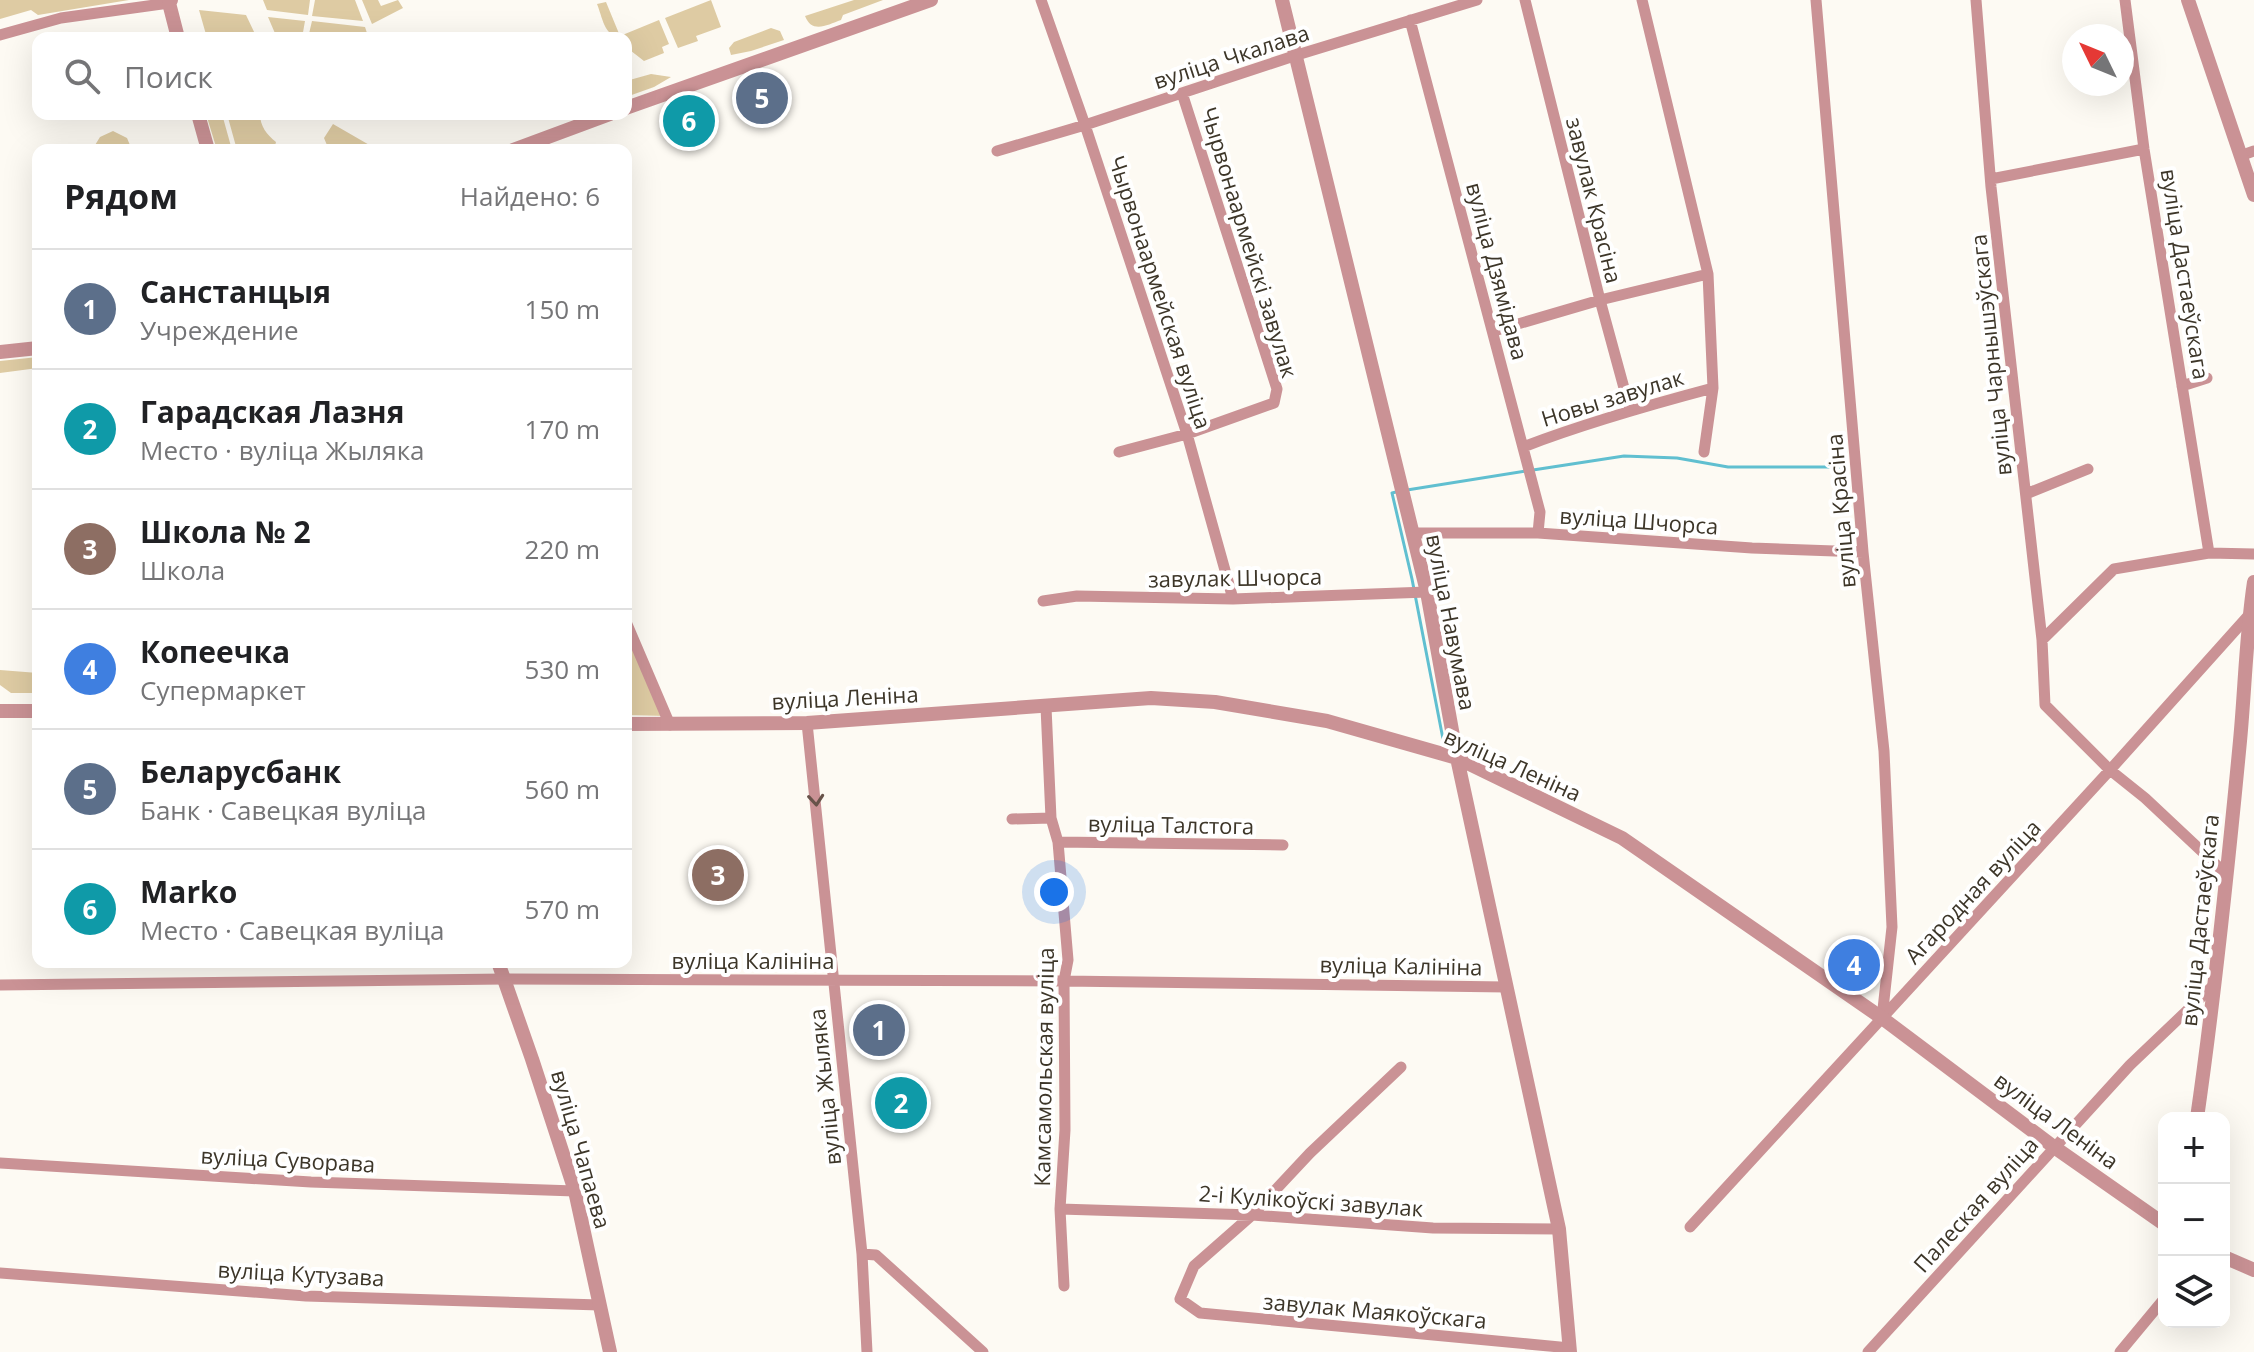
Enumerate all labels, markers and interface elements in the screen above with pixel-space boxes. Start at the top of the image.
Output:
street label: вуліца Чкалава [1149,17,1313,95]
north arrow [2062,24,2134,96]
search box [32,32,632,120]
icon: search [60,54,104,98]
text: Поиск [124,56,213,97]
pin: 5 [736,68,788,128]
pin: 6 [663,91,715,151]
street label: Чырвонаармейскі завулак [1194,103,1306,382]
street label: завулак Красіна [1560,114,1630,286]
street label: Чырвонаармейская вуліца [1103,152,1219,432]
street label: вуліца Дастаеўскага [2155,166,2217,382]
text: Рядом [64,173,178,219]
text: Найдено: 6 [460,178,600,214]
street label: вуліца Дзямідава [1460,179,1536,363]
street label: вуліца Чарнышэўскага [1962,233,2018,477]
text: Санстанцыя [140,271,331,312]
text: 1 [83,291,97,327]
text: 150 m [525,291,600,327]
text: Учреждение [140,312,299,348]
street label: Новы завулак [1537,361,1687,433]
text: Гарадская Лазня [140,391,404,432]
text: 2 [83,411,97,447]
text: 170 m [525,411,600,447]
text: Место · вуліца Жыляка [140,432,425,468]
street label: вуліца Красіна [1818,433,1862,589]
street label: вуліца Шчорса [1559,499,1719,541]
text: Школа № 2 [140,511,311,552]
text: 3 [83,531,97,567]
text: 220 m [525,531,600,567]
street label: вуліца Навумава [1420,531,1484,713]
text: Школа [140,552,225,588]
street label: завулак Шчорса [1148,560,1322,594]
text: Копеечка [140,631,290,672]
text: 4 [83,651,97,687]
text: 530 m [525,651,600,687]
text: Супермаркет [140,672,306,708]
street label: вуліца Леніна [771,678,919,716]
street label: вуліца Леніна [1440,720,1586,808]
text: Беларусбанк [140,751,341,792]
text: 5 [83,771,97,807]
text: 560 m [525,771,600,807]
text: Банк · Савецкая вуліца [140,792,426,828]
one-way arrow [807,794,824,807]
street label: вуліца Талстога [1088,808,1254,840]
street label: Агародная вуліца [1897,812,2047,970]
street label: вуліца Дастаеўскага [2173,812,2225,1028]
pin: 3 [692,845,744,905]
text: Marko [140,871,237,912]
your location [1034,872,1074,912]
text: 6 [83,891,97,927]
text: 570 m [525,891,600,927]
text: Место · Савецкая вуліца [140,912,444,948]
pin: 4 [1828,935,1880,995]
street label: вуліца Калініна [672,945,834,975]
street label: Камсамольская вуліца [1026,947,1060,1187]
street label: вуліца Калініна [1319,949,1483,981]
pin: 1 [853,1000,905,1060]
street label: вуліца Жыляка [801,1007,847,1167]
street label: вуліца Леніна [1989,1065,2125,1175]
street label: вуліца Чапаева [545,1066,619,1232]
pin: 2 [875,1073,927,1133]
map controls [2158,1112,2230,1328]
button: + [2158,1112,2230,1184]
street label: Палеская вуліца [1906,1130,2044,1278]
street label: вуліца Суворава [200,1139,376,1179]
street label: 2-і Кулікоўскі завулак [1198,1177,1425,1223]
button: − [2158,1184,2230,1256]
street label: вуліца Кутузава [217,1254,385,1292]
button: layers [2158,1256,2230,1328]
street label: завулак Маякоўскага [1262,1285,1488,1335]

